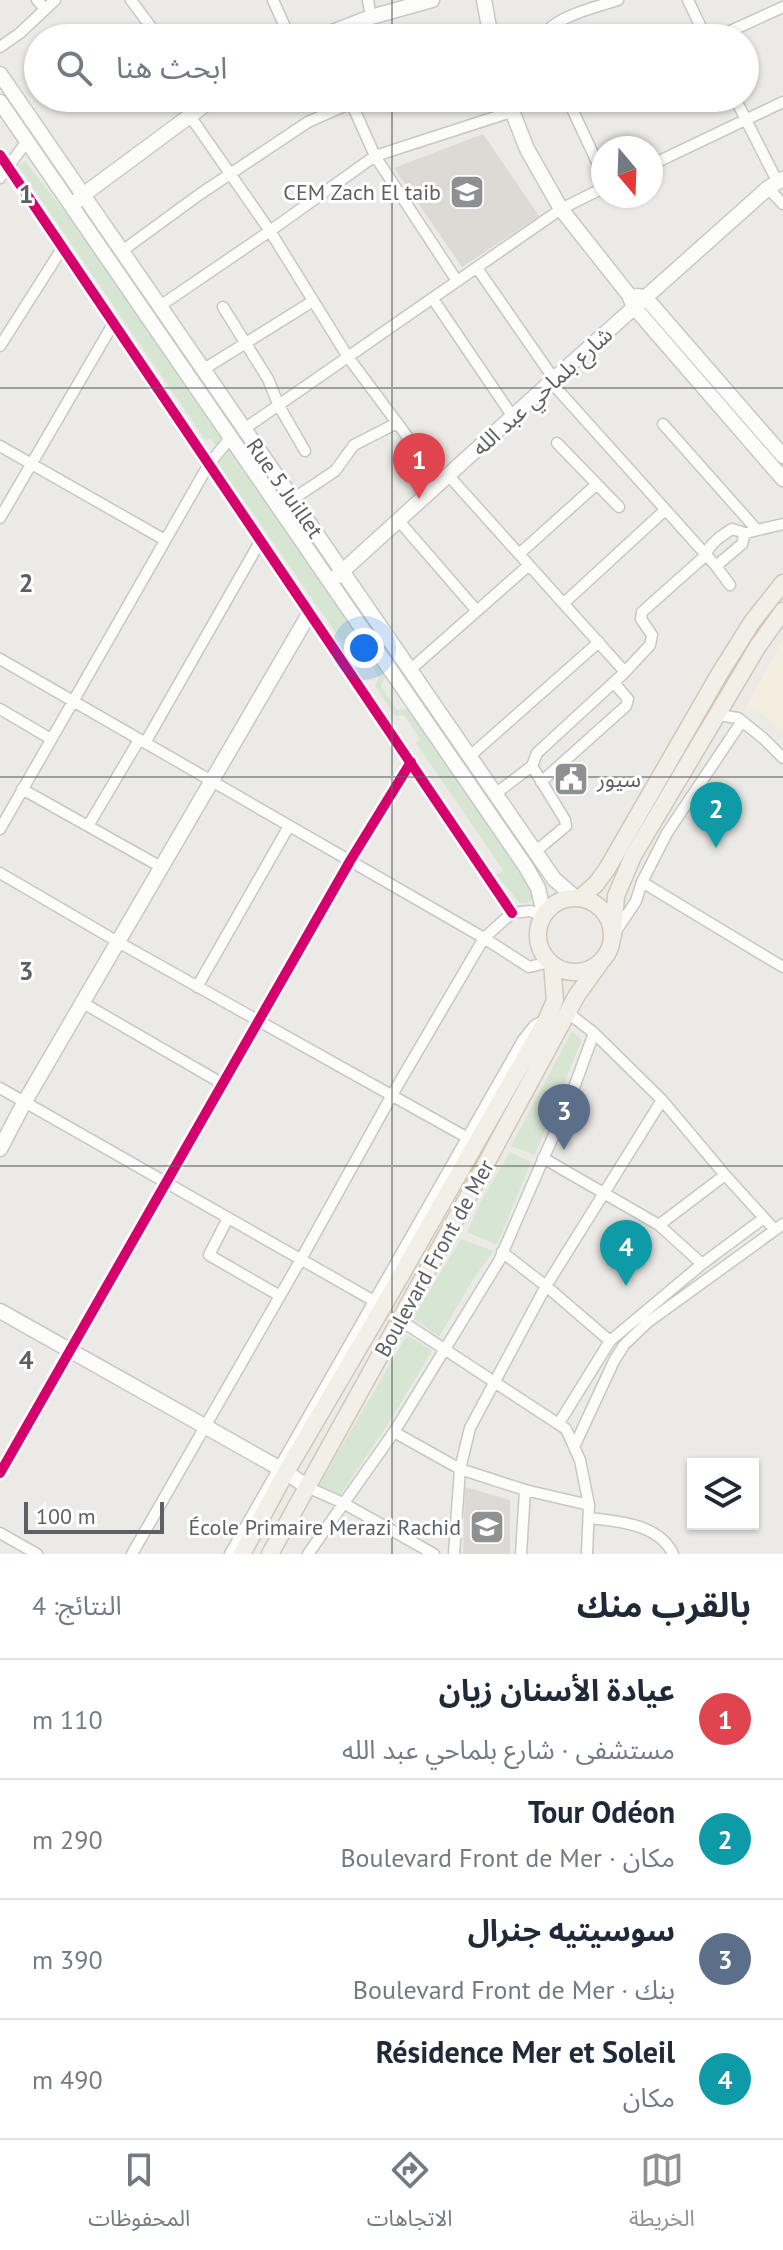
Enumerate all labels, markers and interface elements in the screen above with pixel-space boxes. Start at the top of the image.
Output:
search box [24,24,759,112]
icon: search [52,46,96,90]
text: ابحث هنا [116,47,227,86]
north arrow [591,136,663,208]
school or university icon: CEM Zach El taib [448,173,486,211]
text: 1 [19,177,33,210]
place label: CEM Zach El taib [283,178,441,206]
street label: شارع بلماحي عبد الله [466,320,620,464]
street label: Rue 5 Juillet [240,433,330,544]
pin: 1 [393,433,445,499]
text: 2 [19,566,33,599]
your location [344,628,384,668]
public building icon: سيور [552,760,590,798]
place label: سيور [596,765,641,793]
pin: 2 [690,782,742,848]
text: 3 [19,954,33,987]
pin: 3 [538,1084,590,1150]
street label: Boulevard Front de Mer [368,1154,500,1362]
pin: 4 [600,1220,652,1286]
text: 4 [19,1343,34,1376]
map controls [687,1458,759,1530]
button: layers [687,1458,759,1530]
scale bar [24,1498,164,1534]
text: 100 m [36,1502,96,1530]
school or university icon: École Primaire Merazi Rachid [468,1508,506,1546]
place label: École Primaire Merazi Rachid [188,1513,461,1541]
text: بالقرب منك [577,1582,751,1626]
text: النتائج: 4 [32,1589,122,1622]
text: عيادة الأسنان زيان [439,1670,675,1709]
text: 110 m [32,1703,103,1736]
text: 1 [718,1703,732,1736]
text: مستشفى · شارع بلماحي عبد الله [342,1733,675,1766]
text: Tour Odéon [528,1792,675,1831]
text: 290 m [32,1823,103,1856]
text: 2 [718,1823,732,1856]
text: مكان · Boulevard Front de Mer [340,1841,675,1874]
text: سوسيتيه جنرال [468,1910,675,1949]
text: 390 m [32,1943,103,1976]
text: 3 [718,1943,732,1976]
text: بنك · Boulevard Front de Mer [353,1973,675,2006]
text: Résidence Mer et Soleil [376,2032,675,2071]
text: 490 m [32,2063,103,2096]
text: 4 [718,2063,732,2096]
text: مكان [623,2081,675,2114]
tab: المحفوظات [88,2148,190,2242]
tab: الاتجاهات [367,2148,453,2242]
tab: الخريطة [629,2148,695,2242]

